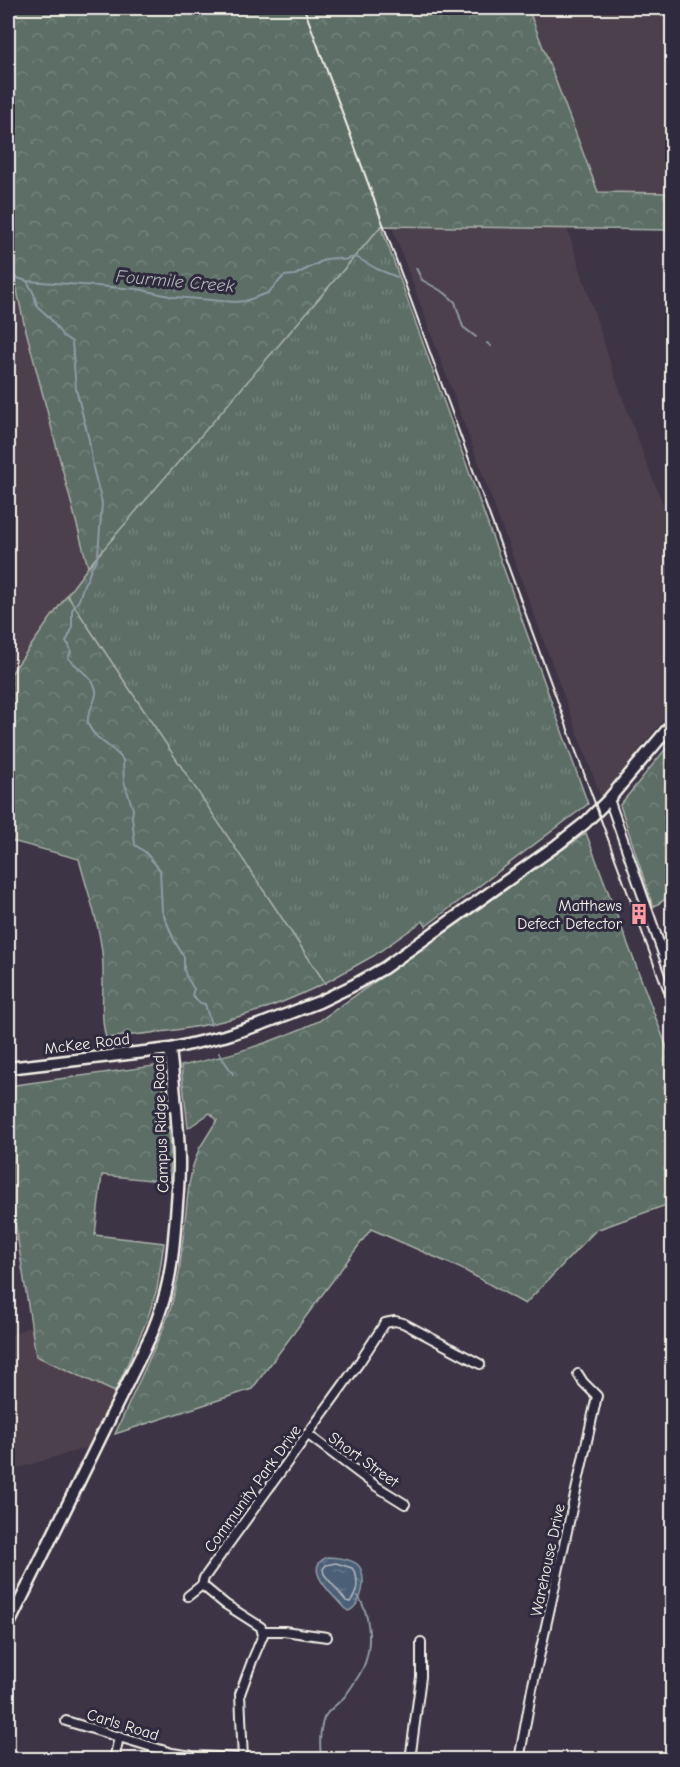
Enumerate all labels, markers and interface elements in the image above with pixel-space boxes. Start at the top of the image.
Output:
water label: Fourmile Creek [115,266,235,297]
place label: Matthews Defect Detector [517,897,623,933]
building icon: Matthews Defect Detector [627,902,651,926]
street label: McKee Road [43,1030,131,1058]
street label: Campus Ridge Road [150,1055,172,1193]
street label: Community Park Drive [201,1421,305,1556]
street label: Short Street [325,1428,402,1491]
street label: Warehouse Drive [527,1502,569,1618]
street label: Carls Road [84,1705,161,1744]

